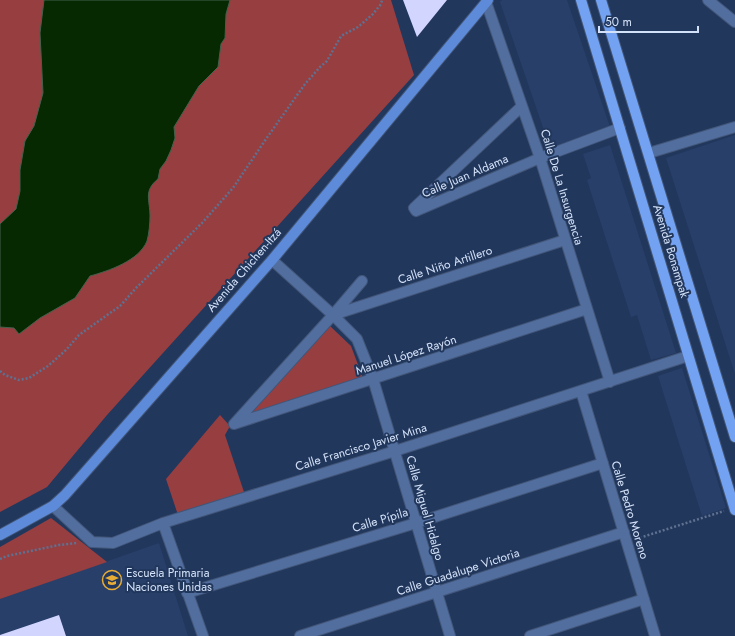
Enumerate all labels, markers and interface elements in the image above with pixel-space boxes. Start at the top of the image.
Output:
scale bar [599,8,698,34]
text: 50 m [605,13,632,31]
street label: Calle De La Insurgencia [536,127,588,247]
street label: Calle Juan Aldama [419,150,511,202]
street label: Avenida Bonampak [648,202,694,301]
street label: Avenida Chichen-Itzá [202,224,286,316]
street label: Calle Niño Artillero [395,241,495,289]
street label: Manuel López Rayón [353,330,459,380]
street label: Calle Francisco Javier Mina [293,418,429,476]
street label: Calle Miguel Hidalgo [401,453,449,563]
street label: Calle Pedro Moreno [607,459,654,562]
street label: Calle Pípila [350,503,410,537]
street label: Calle Guadalupe Victoria [394,544,522,600]
place label: Escuela Primaria Naciones Unidas [126,564,212,596]
school or university icon: Escuela Primaria Naciones Unidas [101,569,123,591]

